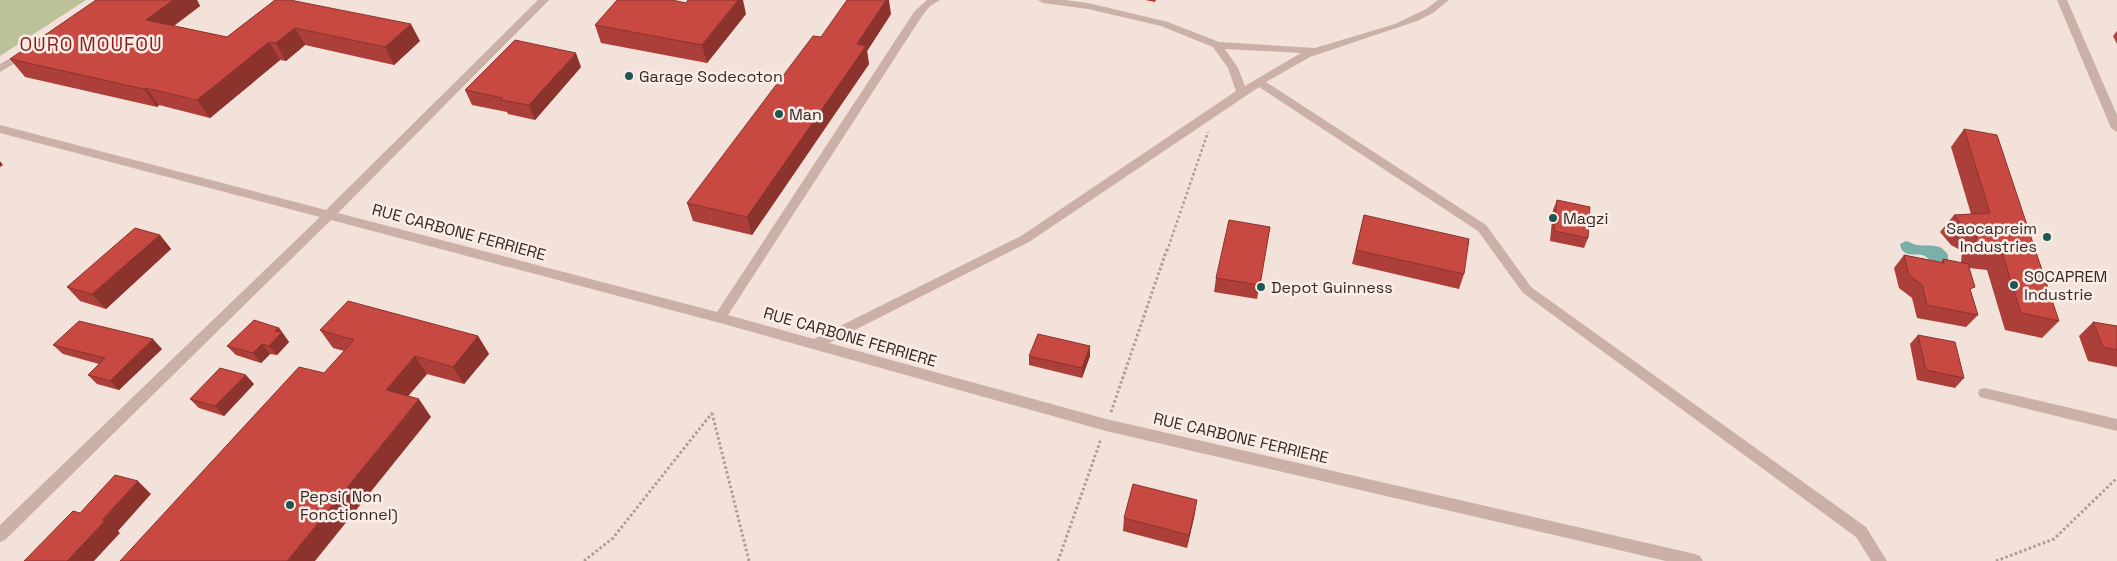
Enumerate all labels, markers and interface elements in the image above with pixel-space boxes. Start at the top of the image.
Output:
district label: OURO MOUFOU [19,32,163,57]
place label: Garage Sodecoton [639,66,783,87]
marker: Garage Sodecoton [623,70,635,82]
place label: Man [789,104,822,125]
marker: Man [773,108,785,120]
street label: RUE CARBONE FERRIERE [370,199,548,265]
place label: Magzi [1563,208,1608,229]
marker: Magzi [1547,212,1559,224]
place label: Saocapreim Industries [1946,218,2037,257]
marker: Saocapreim Industries [2041,231,2053,243]
place label: SOCAPREM Industrie [2024,266,2107,305]
place label: Depot Guinness [1271,277,1393,298]
marker: SOCAPREM Industrie [2008,279,2020,291]
marker: Depot Guinness [1255,281,1267,293]
street label: RUE CARBONE FERRIERE [761,302,939,372]
street label: RUE CARBONE FERRIERE [1151,408,1331,468]
place label: Pepsi( Non Fonctionnel) [300,486,398,525]
marker: Pepsi( Non Fonctionnel) [284,499,296,511]

